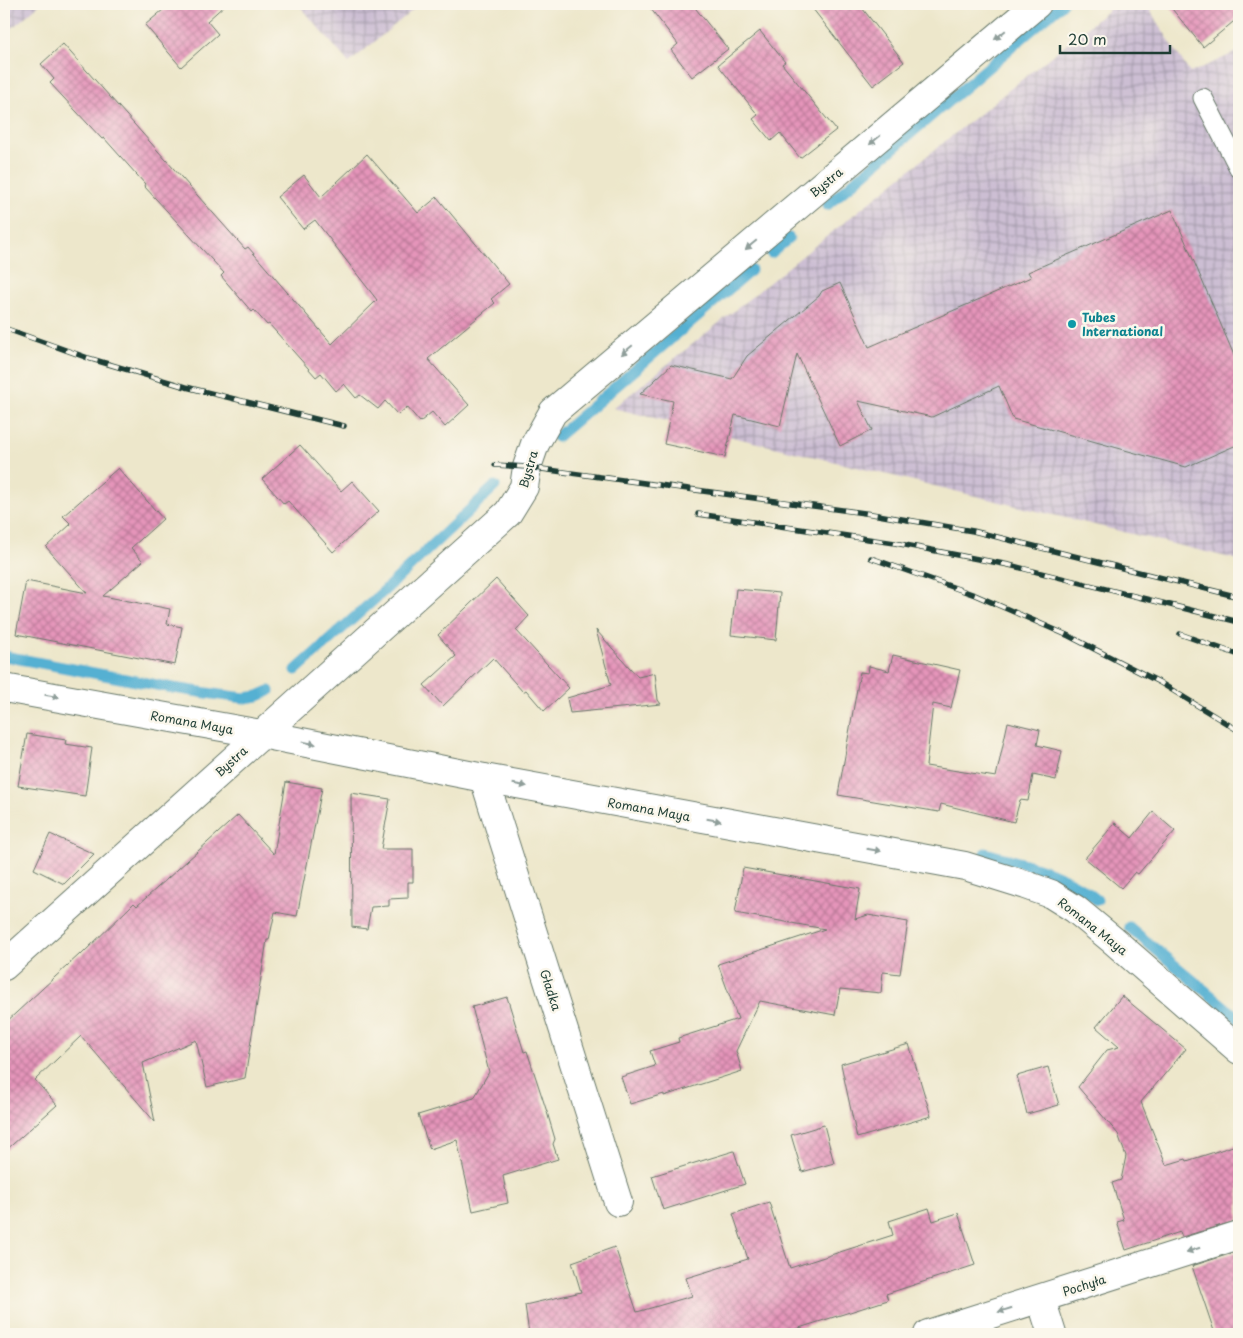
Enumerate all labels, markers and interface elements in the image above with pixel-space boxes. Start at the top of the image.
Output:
scale bar [1060,22,1170,54]
text: 20 m [1068,27,1107,50]
one-way arrow [993,30,1006,41]
one-way arrow [870,134,882,146]
street label: Bystra [806,162,847,201]
one-way arrow [746,239,758,251]
place label: Tubes International [1082,308,1163,340]
marker: Tubes International [1066,318,1078,330]
one-way arrow [621,344,634,355]
street label: Bystra [514,448,542,490]
one-way arrow [44,693,60,701]
street label: Romana Maya [149,706,235,738]
one-way arrow [301,740,317,748]
street label: Bystra [211,741,252,780]
one-way arrow [512,781,528,789]
street label: Romana Maya [606,793,692,825]
one-way arrow [706,817,722,825]
one-way arrow [866,846,882,854]
street label: Romana Maya [1054,893,1132,959]
street label: Gładka [536,967,566,1013]
one-way arrow [1185,1246,1200,1254]
street label: Pochyła [1060,1269,1108,1300]
one-way arrow [997,1307,1012,1315]

